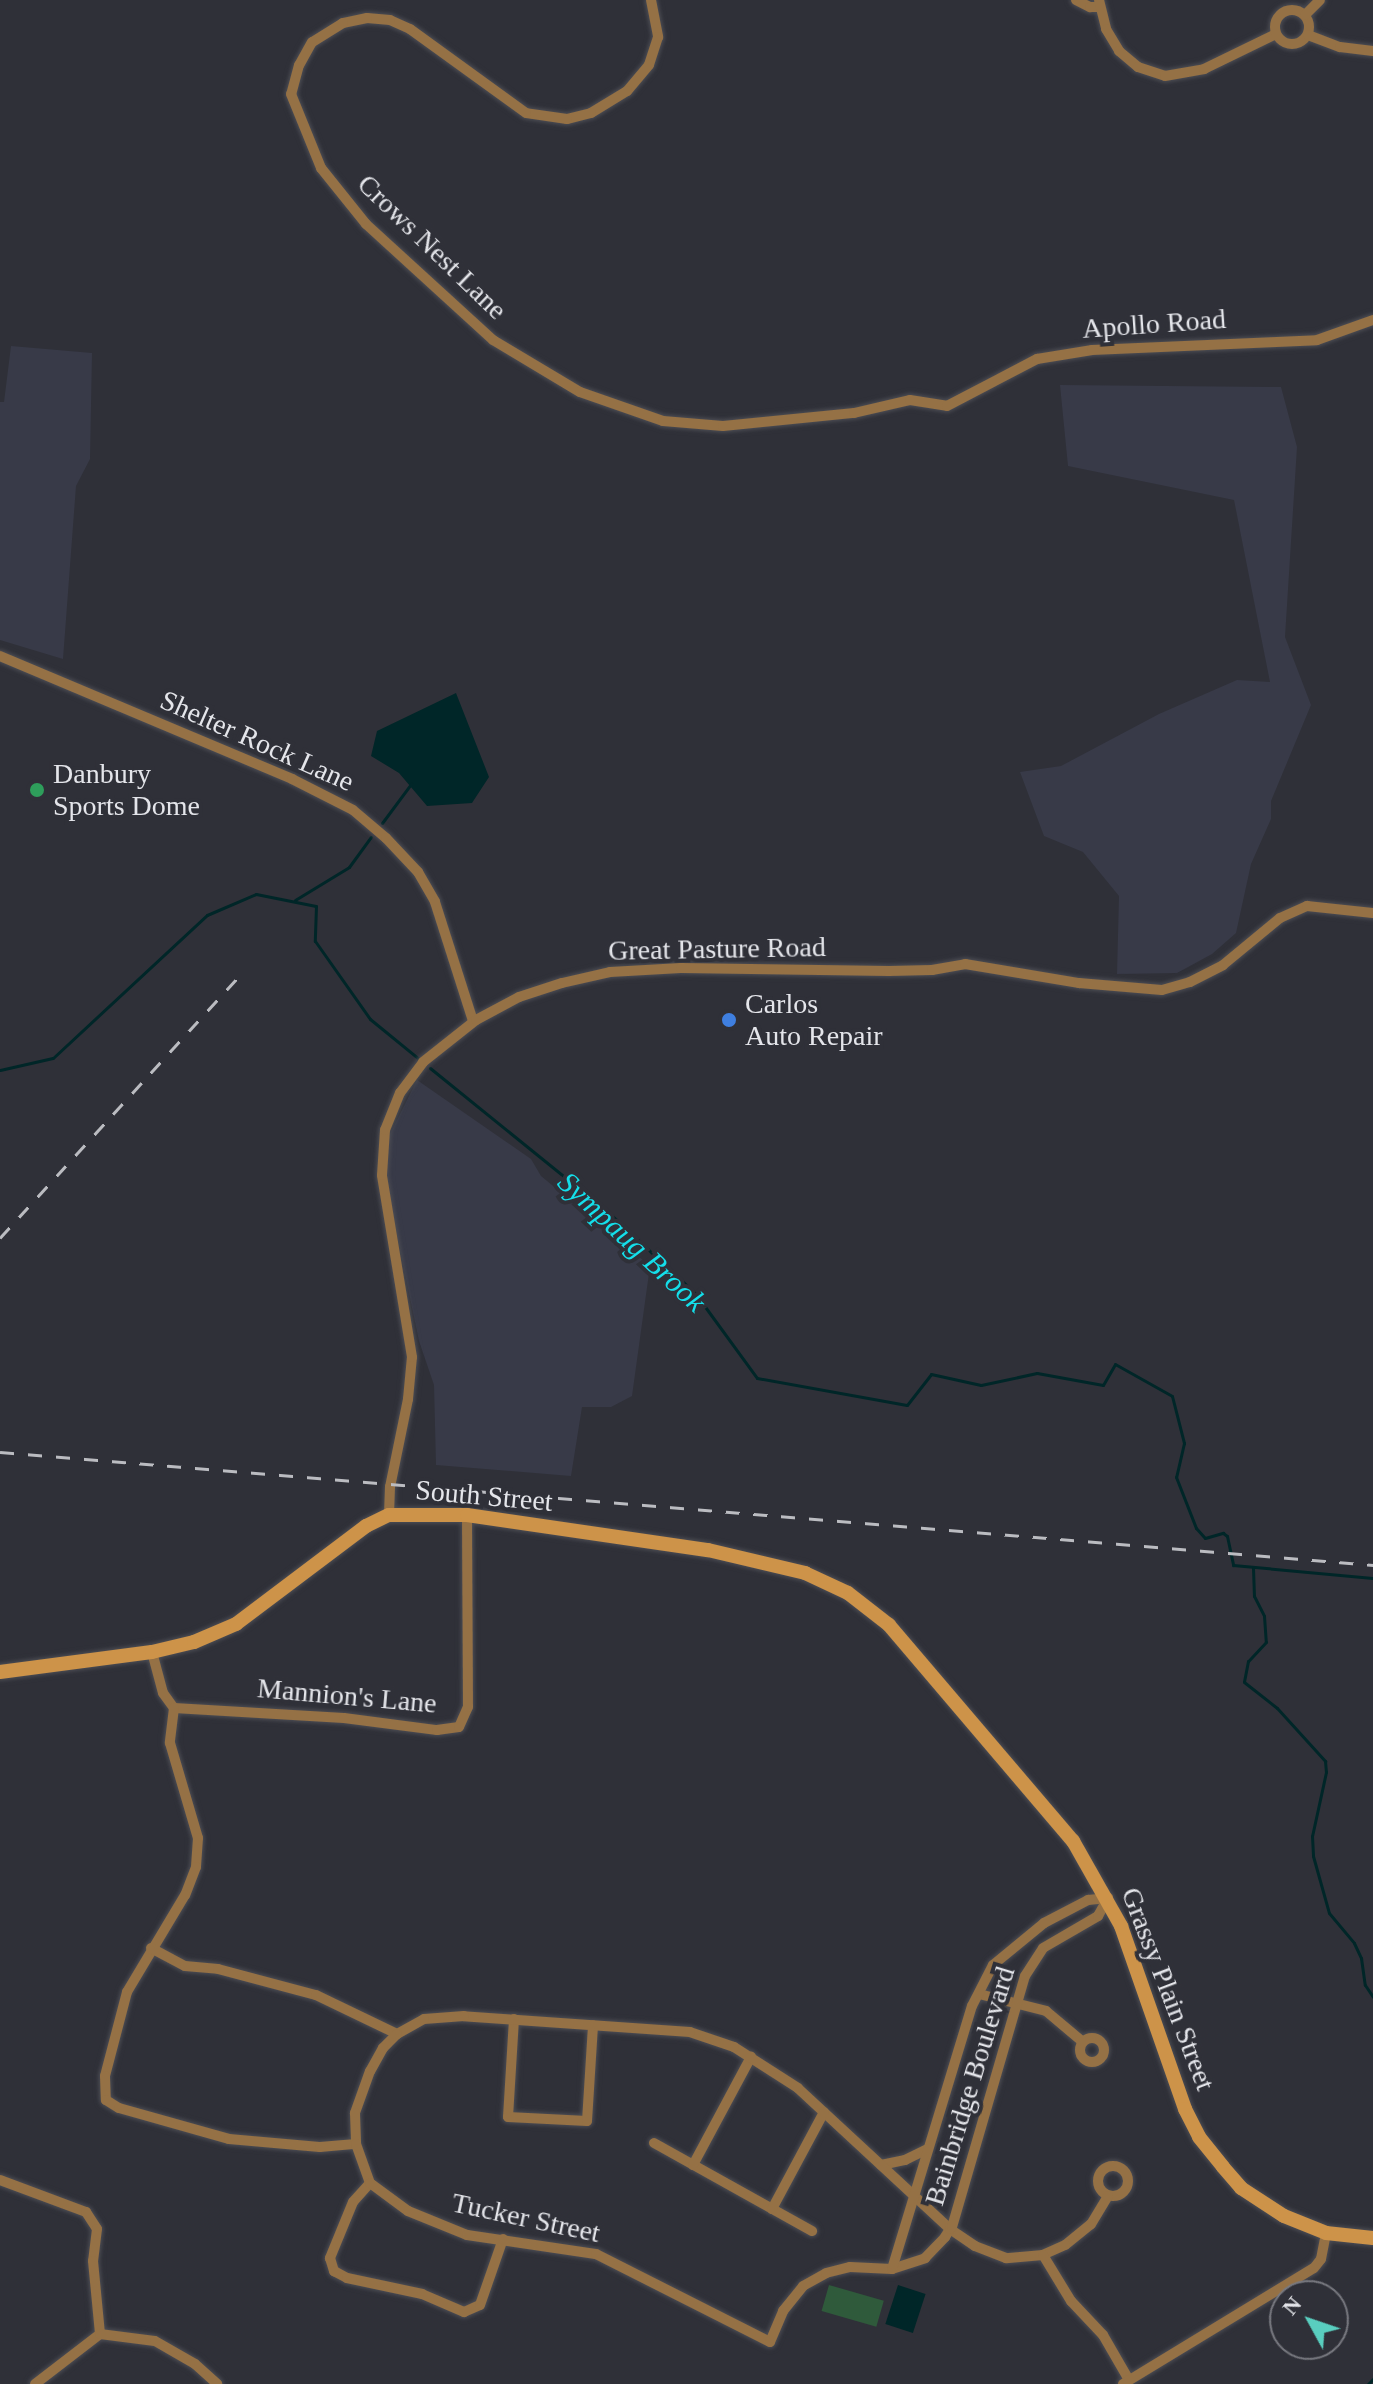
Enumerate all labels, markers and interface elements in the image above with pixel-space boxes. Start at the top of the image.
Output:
street label: Crows Nest Lane [350,167,514,327]
street label: Apollo Road [1081,302,1227,346]
street label: Shelter Rock Lane [155,683,359,799]
place label: Danbury Sports Dome [53,757,200,823]
marker: Danbury Sports Dome [28,781,46,799]
street label: Great Pasture Road [608,930,826,968]
place label: Carlos Auto Repair [745,987,883,1053]
marker: Carlos Auto Repair [720,1011,738,1029]
water label: Sympaug Brook [550,1164,714,1320]
street label: South Street [414,1473,554,1519]
street label: Mannion's Lane [256,1671,438,1721]
street label: Grassy Plain Street [1114,1883,1222,2095]
street label: Bainbridge Boulevard [918,1962,1022,2210]
street label: Tucker Street [449,2186,603,2250]
north arrow [1269,2280,1349,2360]
text: N [1277,2291,1306,2320]

